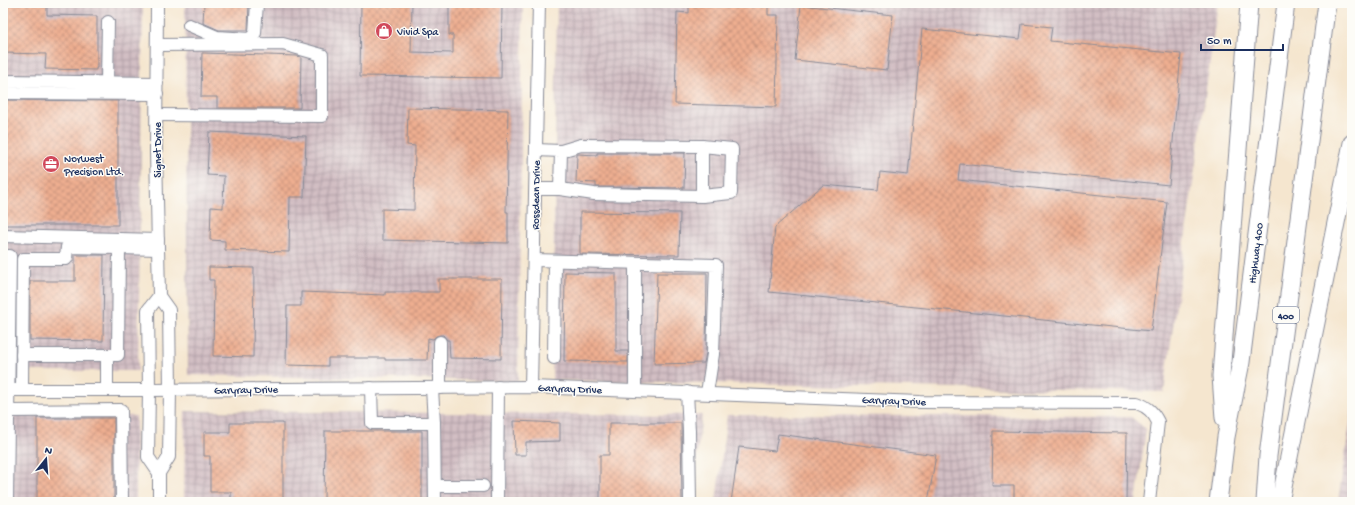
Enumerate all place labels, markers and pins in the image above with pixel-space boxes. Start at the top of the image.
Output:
shop icon: Vivid Spa [374,21,394,41]
place label: Vivid Spa [396,27,439,39]
office icon: Norwest Precision Ltd. [41,154,61,174]
place label: Norwest Precision Ltd. [63,154,124,179]

